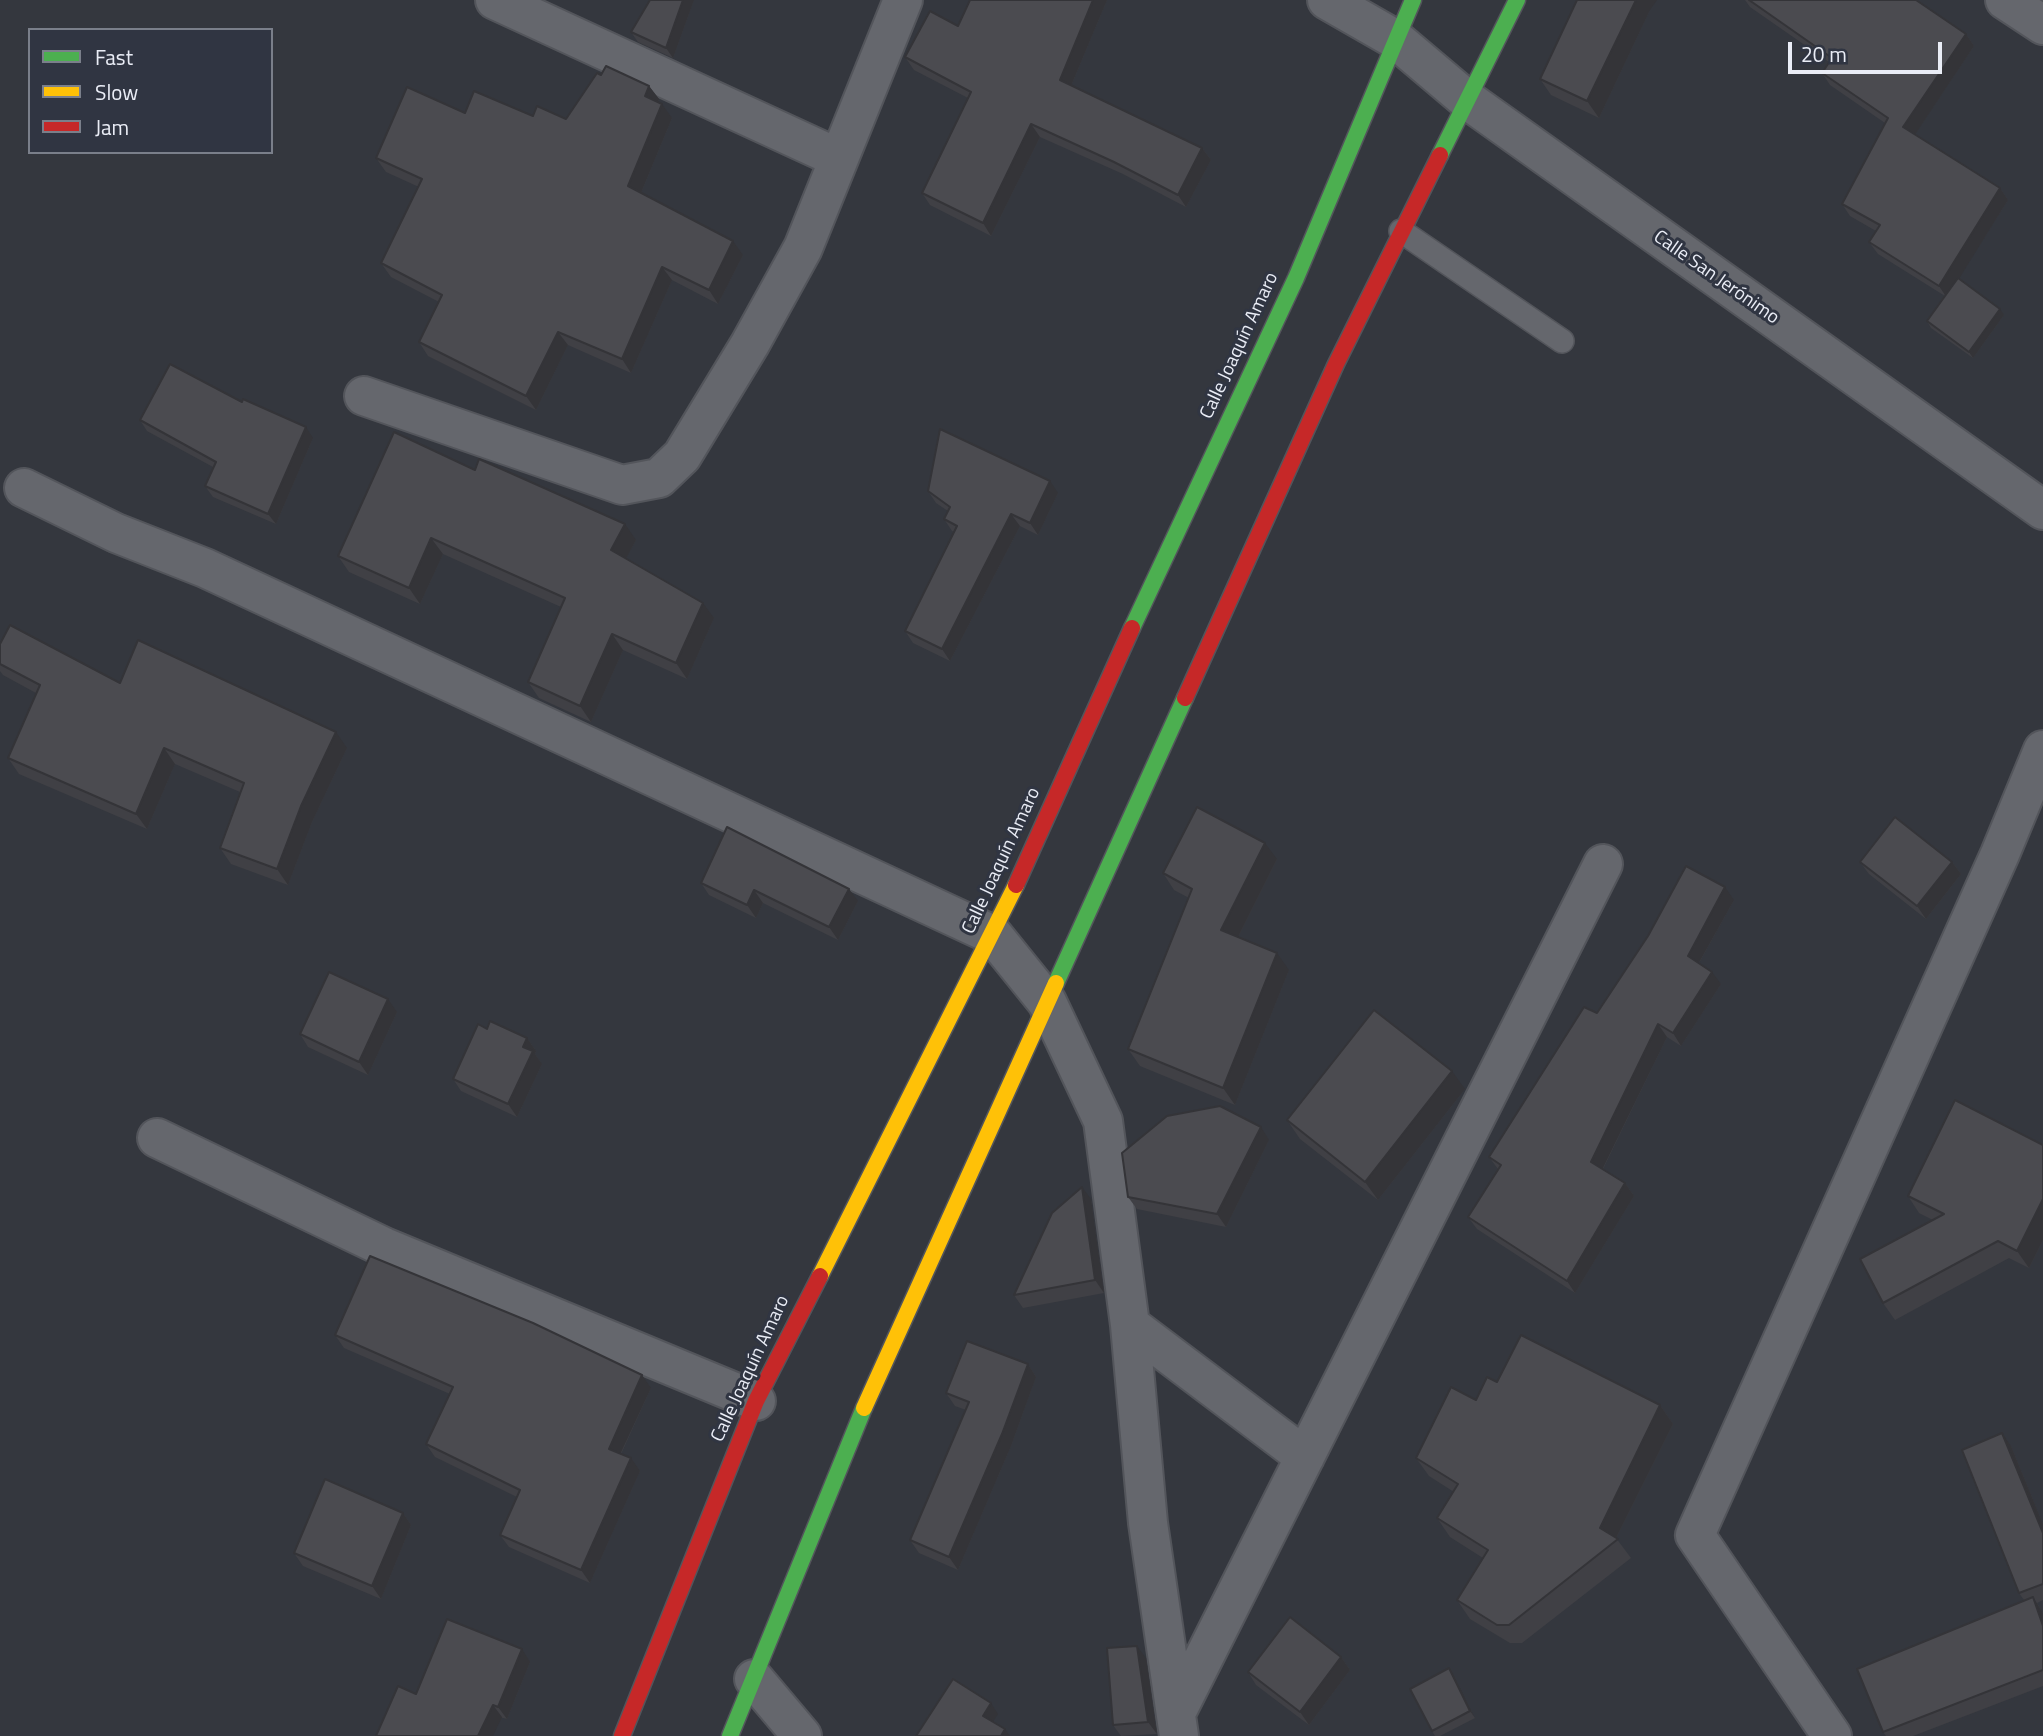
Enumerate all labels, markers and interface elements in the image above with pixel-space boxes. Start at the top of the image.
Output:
legend [28,28,273,154]
scale bar [1791,28,1945,72]
text: 20 m [1801,38,1847,70]
text: Fast [95,41,133,73]
text: Slow [95,76,138,108]
text: Jam [95,111,129,143]
street label: Calle San Jerónimo [1649,226,1783,330]
street label: Calle Joaquín Amaro [1196,269,1284,423]
street label: Calle Joaquín Amaro [958,784,1046,938]
street label: Calle Joaquín Amaro [707,1292,795,1446]

